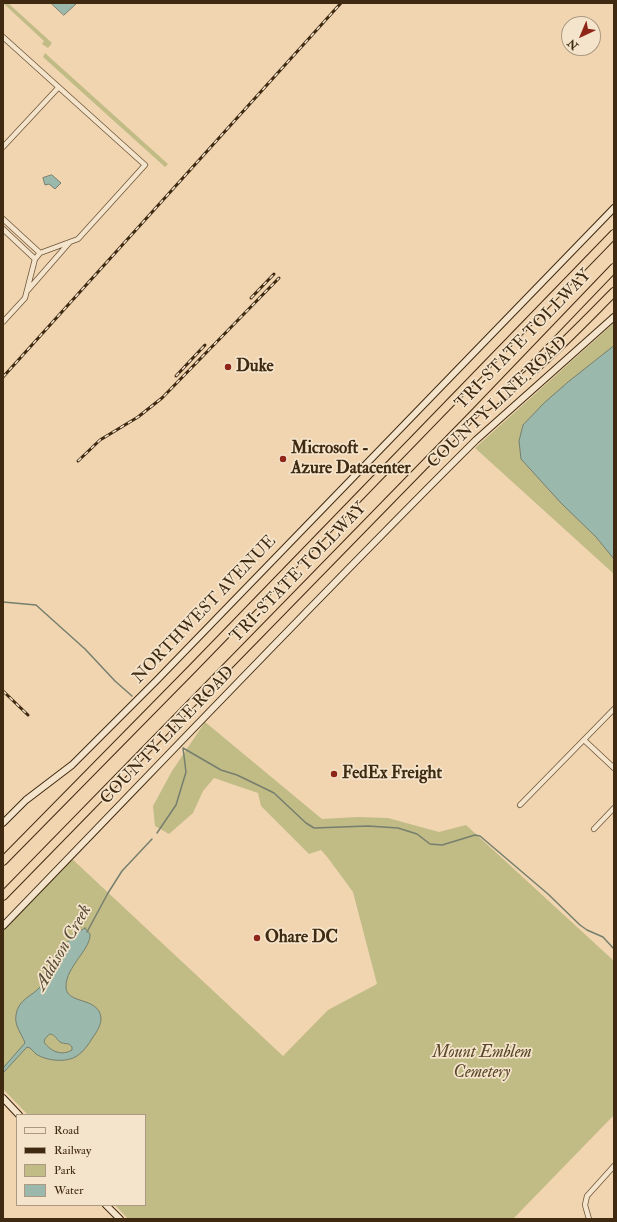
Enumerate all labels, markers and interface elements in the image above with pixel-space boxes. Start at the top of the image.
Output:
north arrow [561,16,601,56]
text: N [565,36,581,52]
street label: TRI-STATE TOLLWAY [452,266,596,414]
street label: COUNTY LINE ROAD [424,333,572,473]
place label: Duke [236,357,274,377]
marker: Duke [223,362,233,372]
place label: Microsoft - Azure Datacenter [291,439,411,479]
marker: Microsoft - Azure Datacenter [278,454,288,464]
street label: TRI-STATE TOLLWAY [227,499,371,647]
street label: NORTHWEST AVENUE [129,532,281,688]
street label: COUNTY LINE ROAD [97,663,239,809]
place label: FedEx Freight [342,764,442,784]
marker: FedEx Freight [329,769,339,779]
water label: Addison Creek [31,901,97,995]
place label: Ohare DC [265,928,338,948]
marker: Ohare DC [252,933,262,943]
park label: Mount Emblem Cemetery [432,1043,532,1083]
legend [16,1114,146,1206]
text: Road [54,1123,79,1138]
text: Railway [54,1143,91,1158]
text: Park [54,1163,76,1178]
text: Water [54,1183,83,1198]

